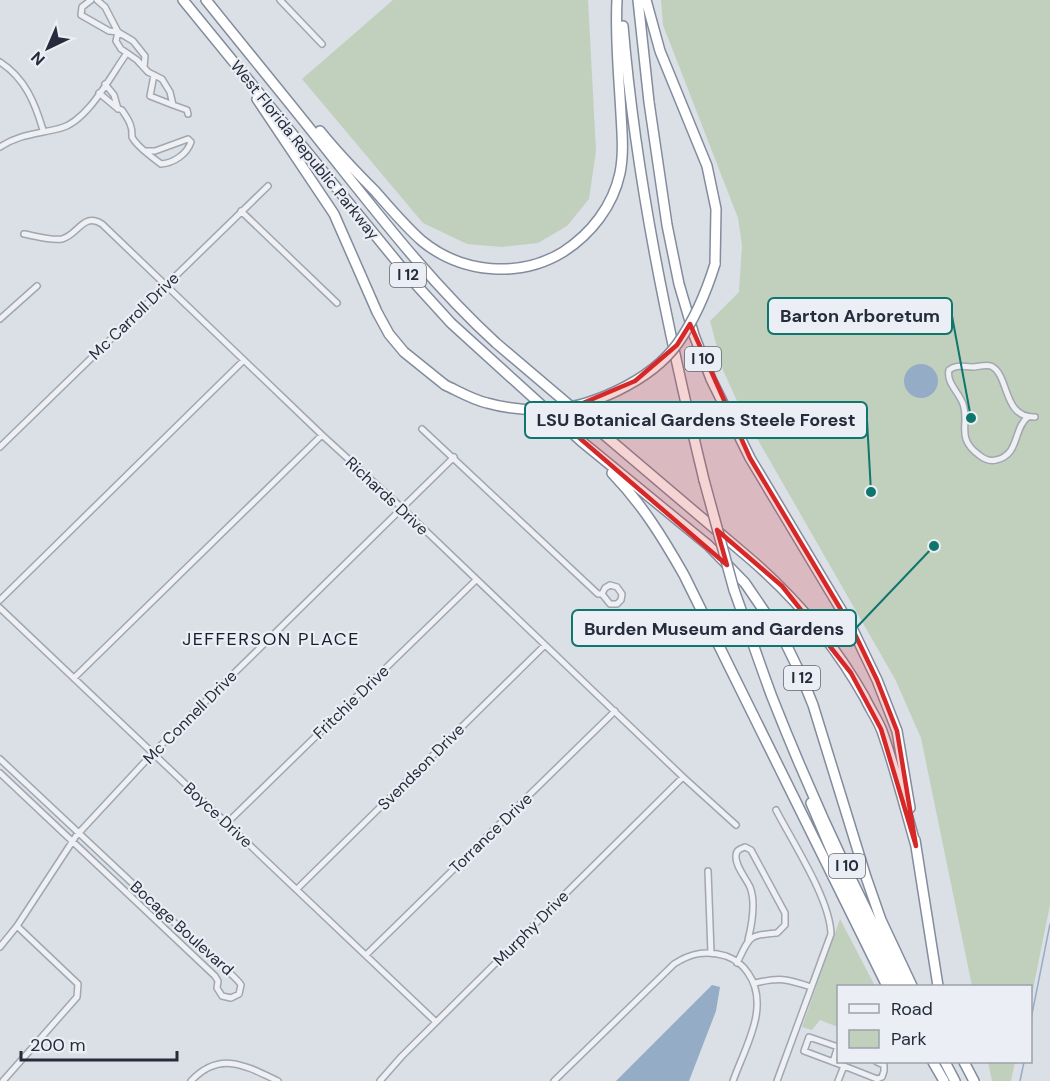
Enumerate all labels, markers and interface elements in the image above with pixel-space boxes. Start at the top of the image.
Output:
north arrow [18,18,78,78]
text: N [26,47,49,70]
street label: West Florida Republic Parkway [226,56,384,244]
road number: I 12 [390,263,426,287]
street label: Mc Carroll Drive [84,268,184,364]
callout: Barton Arboretum [768,298,952,334]
text: Barton Arboretum [780,304,940,328]
road number: I 10 [685,347,721,371]
callout: LSU Botanical Gardens Steele Forest [525,402,867,438]
text: LSU Botanical Gardens Steele Forest [537,408,855,432]
street label: Richards Drive [341,452,433,540]
callout: Burden Museum and Gardens [572,610,856,646]
text: Burden Museum and Gardens [584,617,844,641]
district label: JEFFERSON PLACE [182,627,360,651]
street label: Fritchie Drive [309,660,393,744]
street label: Mc Connell Drive [139,666,241,768]
road number: I 12 [784,666,820,690]
street label: Svendson Drive [373,719,469,815]
street label: Boyce Drive [179,778,257,852]
street label: Torrance Drive [445,788,537,878]
road number: I 10 [829,854,865,878]
street label: Bocage Boulevard [126,876,238,980]
street label: Murphy Drive [489,886,573,970]
legend [837,985,1032,1063]
text: Road [891,997,933,1021]
scale bar [21,1024,177,1062]
text: Park [891,1027,927,1051]
text: 200 m [30,1033,86,1057]

